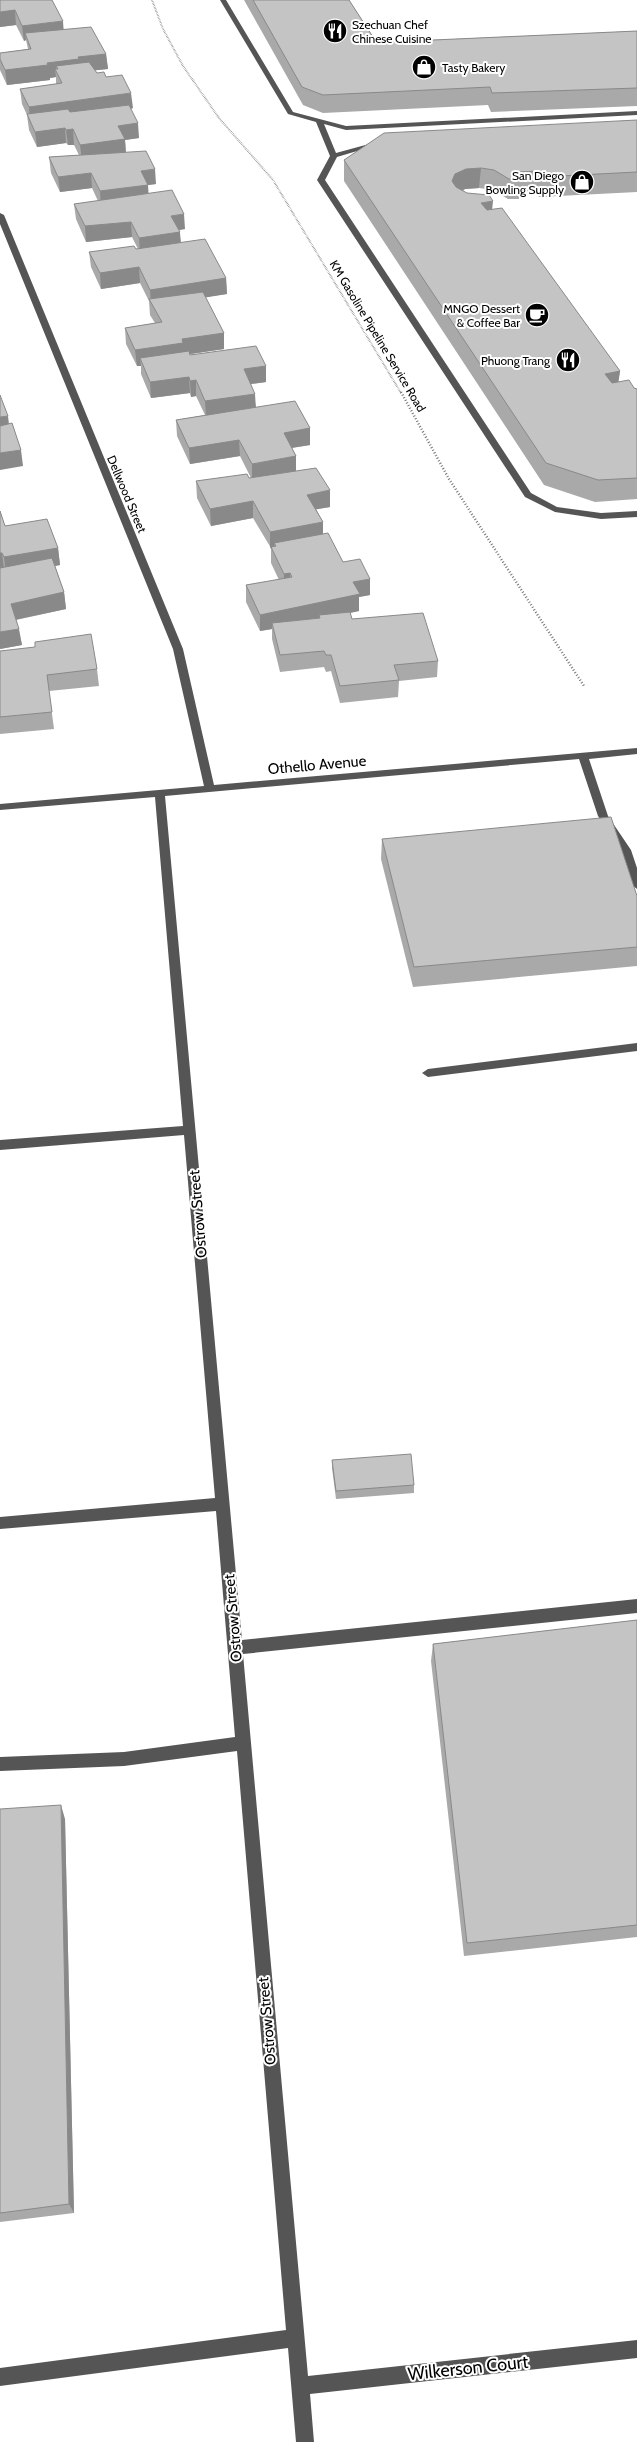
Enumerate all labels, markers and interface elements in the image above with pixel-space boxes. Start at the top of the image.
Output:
place label: Szechuan Chef Chinese Cuisine [352,17,432,46]
restaurant icon: Szechuan Chef Chinese Cuisine [322,18,348,44]
shop icon: Tasty Bakery [411,54,437,80]
place label: Tasty Bakery [442,60,505,75]
place label: San Diego Bowling Supply [485,168,564,197]
shop icon: San Diego Bowling Supply [569,169,595,195]
street label: KM Gasoline Pipeline Service Road [327,257,429,415]
place label: MNGO Dessert & Coffee Bar [443,301,520,330]
cafe icon: MNGO Dessert & Coffee Bar [524,302,550,328]
restaurant icon: Phuong Trang [555,347,581,373]
place label: Phuong Trang [481,353,551,368]
street label: Dellwood Street [104,453,150,535]
street label: Othello Avenue [267,752,367,778]
street label: Ostrow Street [185,1169,211,1259]
street label: Ostrow Street [220,1573,246,1663]
street label: Ostrow Street [254,1976,280,2066]
street label: Wilkerson Court [407,2351,529,2385]

